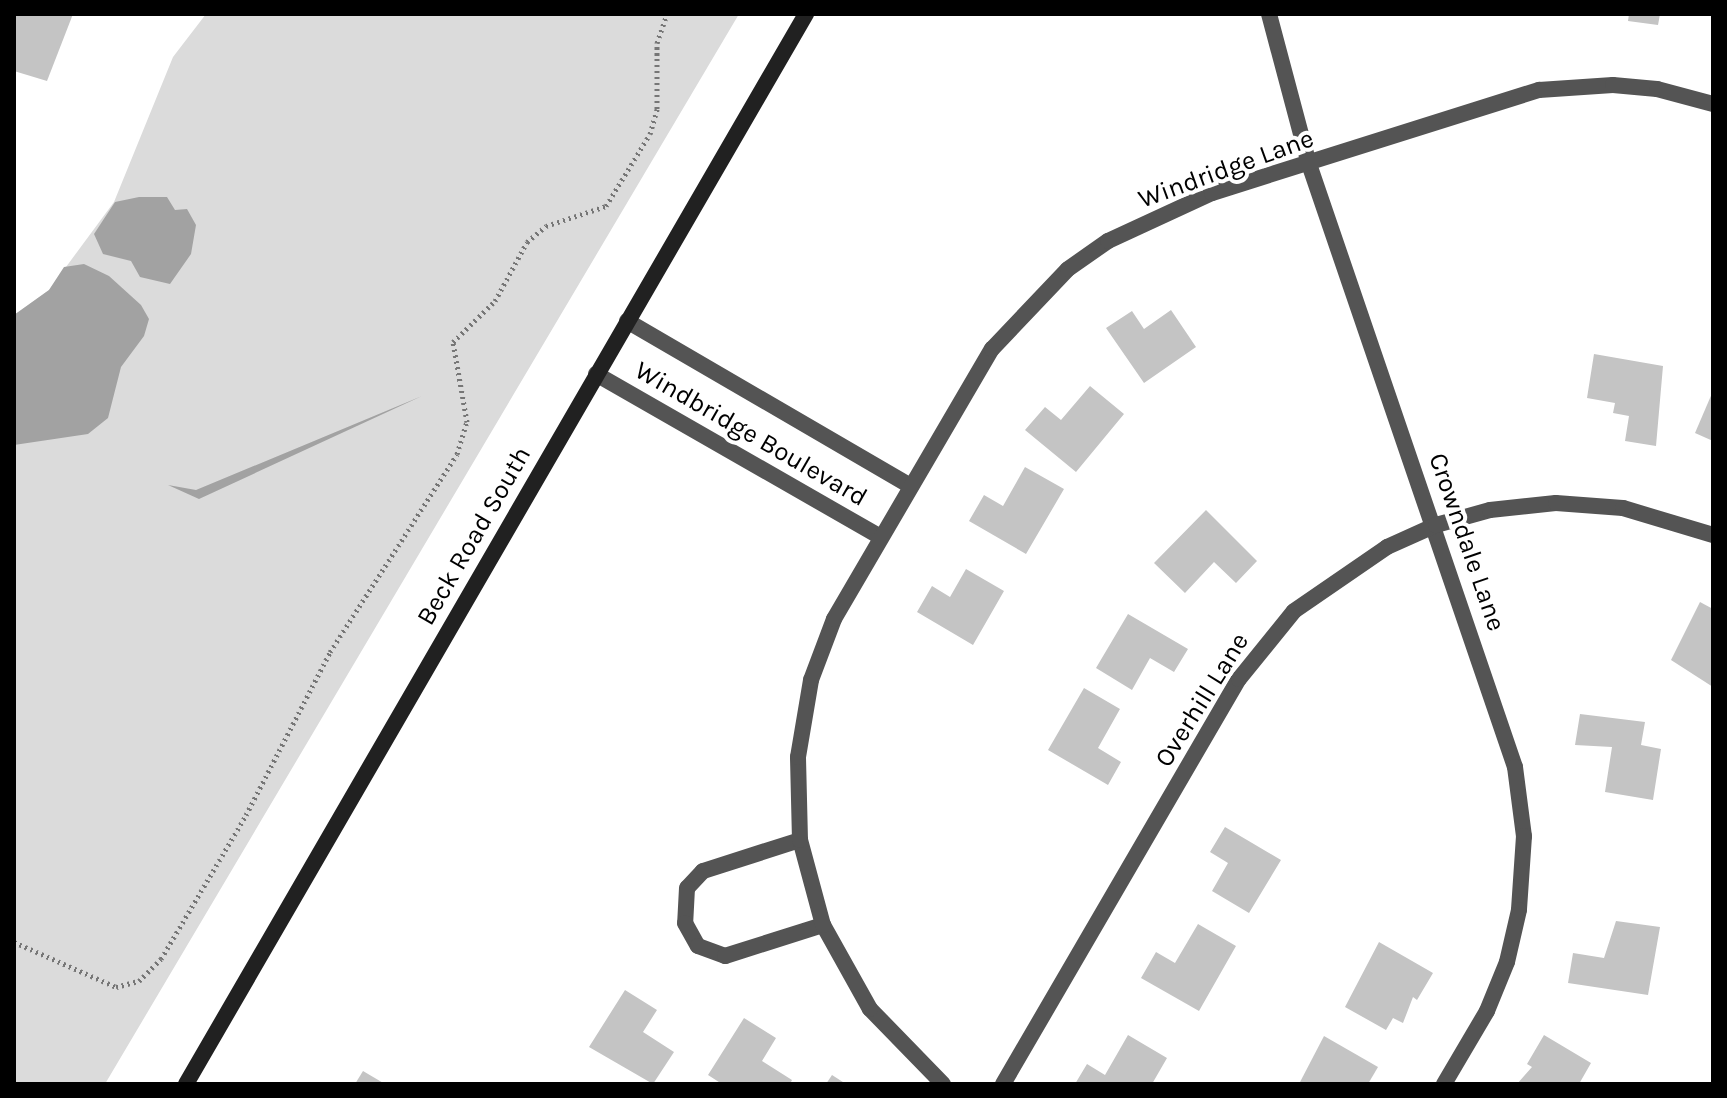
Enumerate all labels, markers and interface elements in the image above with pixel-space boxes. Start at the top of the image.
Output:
street label: Windridge Lane [1134,123,1318,215]
street label: Windbridge Boulevard [629,355,873,513]
street label: Beck Road South [410,441,538,631]
street label: Crowndale Lane [1422,449,1512,635]
street label: Overhill Lane [1148,627,1256,773]

